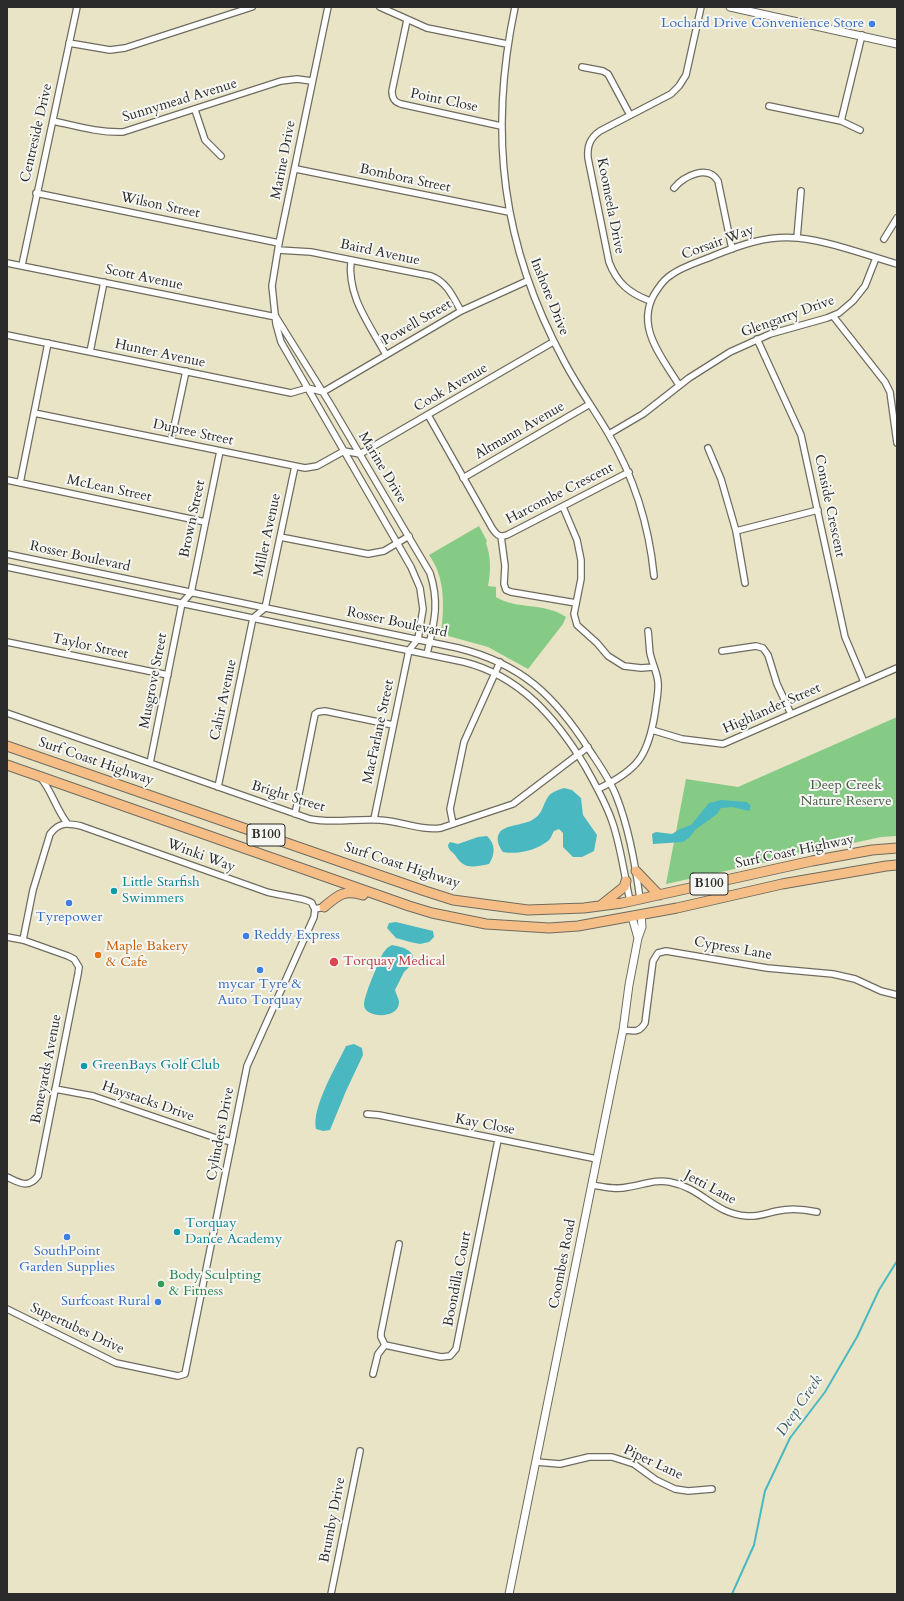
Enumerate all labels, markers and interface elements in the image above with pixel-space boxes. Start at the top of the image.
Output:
place label: Lochard Drive Convenience Store [661,16,864,32]
marker: Lochard Drive Convenience Store [867,19,877,29]
street label: Sunnymead Avenue [121,76,239,126]
street label: Centreside Drive [17,82,57,184]
street label: Point Close [409,86,479,116]
street label: Marine Drive [268,119,300,201]
street label: Koomeela Drive [592,157,628,255]
street label: Bombora Street [358,161,452,197]
street label: Wilson Street [119,189,201,223]
street label: Corsair Way [680,222,756,264]
street label: Baird Avenue [339,236,421,270]
street label: Inshore Drive [526,256,572,338]
street label: Scott Avenue [104,262,184,294]
street label: Glengarry Drive [739,292,837,342]
street label: Powell Street [379,296,455,350]
street label: Hunter Avenue [113,336,207,372]
street label: Cook Avenue [411,360,491,416]
street label: Altmann Avenue [472,398,568,464]
street label: Dupree Street [151,416,235,450]
street label: Marine Drive [354,429,410,507]
street label: Conside Crescent [810,453,848,559]
street label: Harcombe Crescent [504,460,616,528]
street label: McLean Street [65,472,153,506]
street label: Brown Street [177,479,209,559]
street label: Miller Avenue [251,492,285,578]
street label: Rosser Boulevard [28,538,132,576]
street label: Rosser Boulevard [345,604,449,642]
street label: Taylor Street [50,631,130,663]
street label: Musgrove Street [137,632,171,730]
street label: Cahir Avenue [207,658,241,742]
street label: MacFarlane Street [360,678,398,786]
street label: Highlander Street [721,680,823,738]
street label: Surf Coast Highway [36,734,156,790]
street label: Bright Street [249,778,327,816]
park label: Deep Creek Nature Reserve [801,778,891,810]
road number: B100 [247,824,285,846]
street label: Surf Coast Highway [734,831,856,873]
street label: Winki Way [165,836,237,876]
street label: Surf Coast Highway [342,839,462,893]
road number: B100 [690,873,728,895]
place label: Little Starfish Swimmers [122,875,200,908]
marker: Little Starfish Swimmers [109,886,119,896]
marker: Tyrepower [64,898,74,908]
place label: Tyrepower [36,910,102,926]
place label: Reddy Express [254,928,340,944]
marker: Reddy Express [241,931,251,941]
street label: Cypress Lane [693,934,773,964]
place label: Maple Bakery & Cafe [106,939,188,972]
marker: Maple Bakery & Cafe [93,950,103,960]
place label: Torquay Medical [343,954,445,970]
marker: Torquay Medical [328,956,340,968]
marker: mycar Tyre & Auto Torquay [255,965,265,975]
place label: mycar Tyre & Auto Torquay [218,977,302,1010]
street label: Boneyards Avenue [28,1013,66,1125]
place label: GreenBays Golf Club [92,1058,220,1074]
marker: GreenBays Golf Club [79,1061,89,1071]
street label: Haystacks Drive [100,1078,196,1126]
street label: Cylinders Drive [204,1086,238,1182]
street label: Kay Close [454,1111,516,1139]
street label: Jetti Lane [681,1167,739,1209]
place label: Torquay Dance Academy [185,1216,282,1248]
street label: Coombes Road [546,1218,580,1310]
marker: Torquay Dance Academy [172,1227,182,1237]
street label: Boondilla Court [441,1230,475,1328]
marker: SouthPoint Garden Supplies [62,1232,72,1242]
place label: SouthPoint Garden Supplies [19,1244,115,1276]
place label: Body Sculpting & Fitness [169,1268,261,1300]
marker: Body Sculpting & Fitness [156,1279,166,1289]
place label: Surfcoast Rural [61,1294,150,1310]
marker: Surfcoast Rural [153,1297,163,1307]
street label: Supertubes Drive [27,1300,127,1358]
water label: Deep Creek [773,1372,827,1440]
street label: Piper Lane [621,1442,685,1484]
street label: Brumby Drive [316,1476,350,1564]

